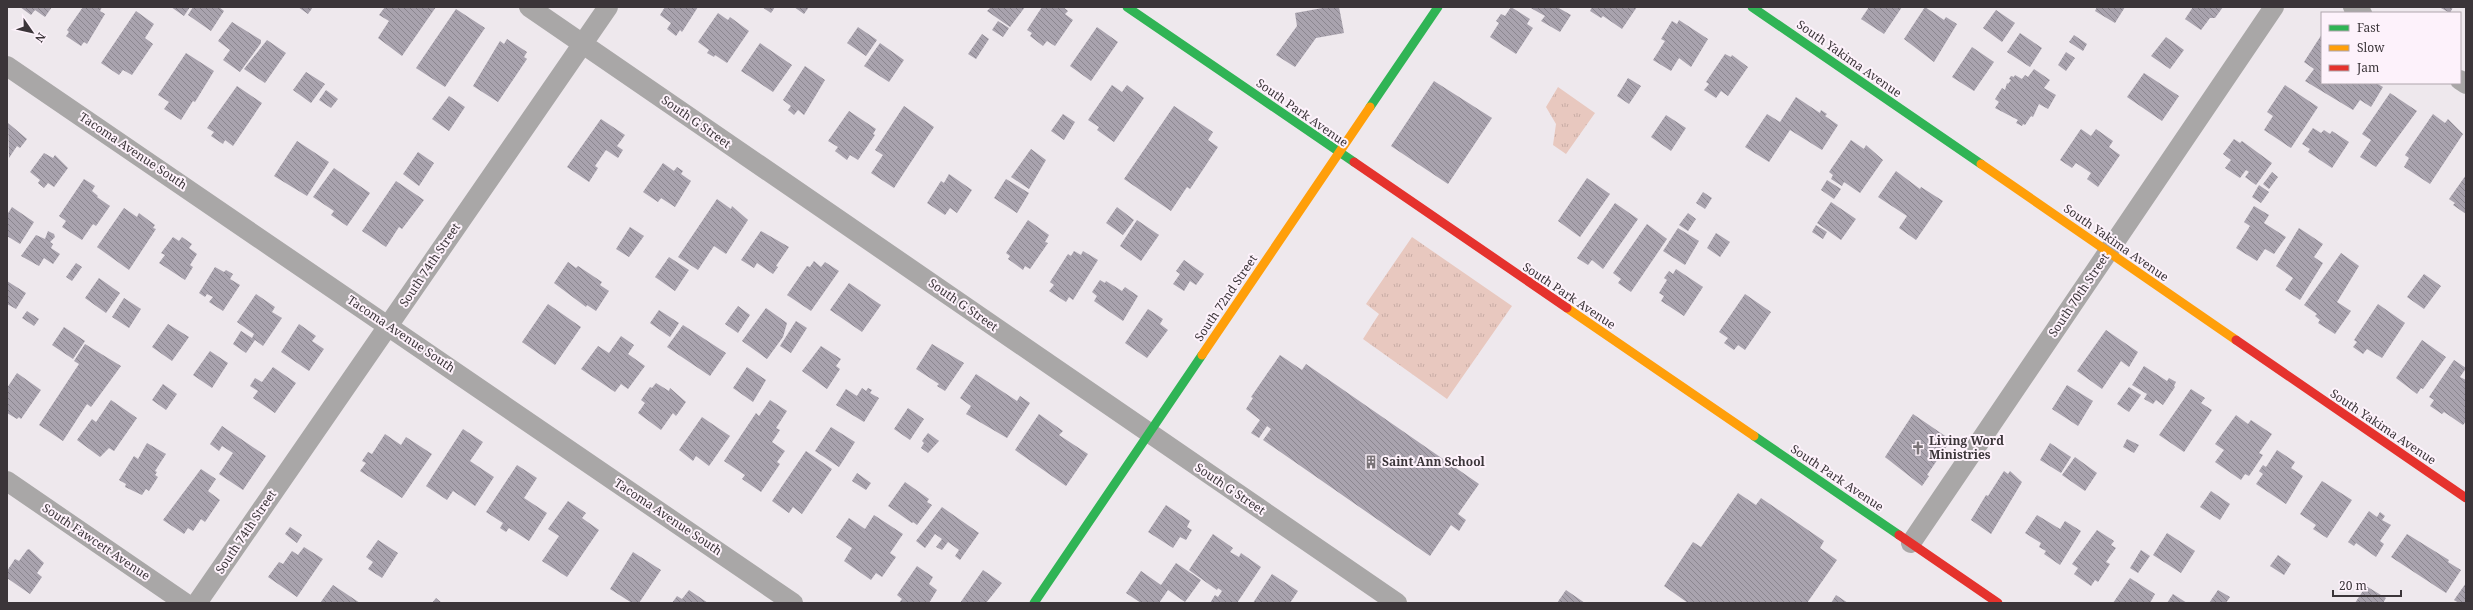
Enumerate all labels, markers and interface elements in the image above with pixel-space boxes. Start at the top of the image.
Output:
north arrow [12,12,52,52]
legend [2321,12,2461,84]
street label: South Yakima Avenue [1793,16,1905,101]
text: Fast [2357,19,2380,36]
text: N [32,30,49,46]
text: Slow [2357,39,2385,56]
text: Jam [2356,59,2379,76]
street label: South Park Avenue [1253,74,1352,151]
street label: South G Street [658,91,734,152]
street label: Tacoma Avenue South [76,108,191,193]
street label: South Yakima Avenue [2060,200,2172,285]
street label: South 74th Street [395,219,464,310]
street label: South 70th Street [2044,249,2113,340]
street label: South 72nd Street [1190,251,1261,344]
street label: South Park Avenue [1519,258,1619,333]
street label: South G Street [925,274,1001,335]
street label: Tacoma Avenue South [344,291,459,376]
street label: South Yakima Avenue [2327,385,2440,468]
place label: Living Word Ministries [1929,432,2004,463]
street label: South Park Avenue [1787,440,1887,515]
church icon: Living Word Ministries [1910,440,1926,456]
place label: Saint Ann School [1382,453,1486,470]
building icon: Saint Ann School [1363,454,1379,470]
street label: South G Street [1192,459,1269,518]
street label: Tacoma Avenue South [611,474,726,559]
street label: South 74th Street [211,486,280,577]
street label: South Fawcett Avenue [39,499,153,584]
scale bar [2333,572,2401,598]
text: 20 m [2339,577,2367,594]

